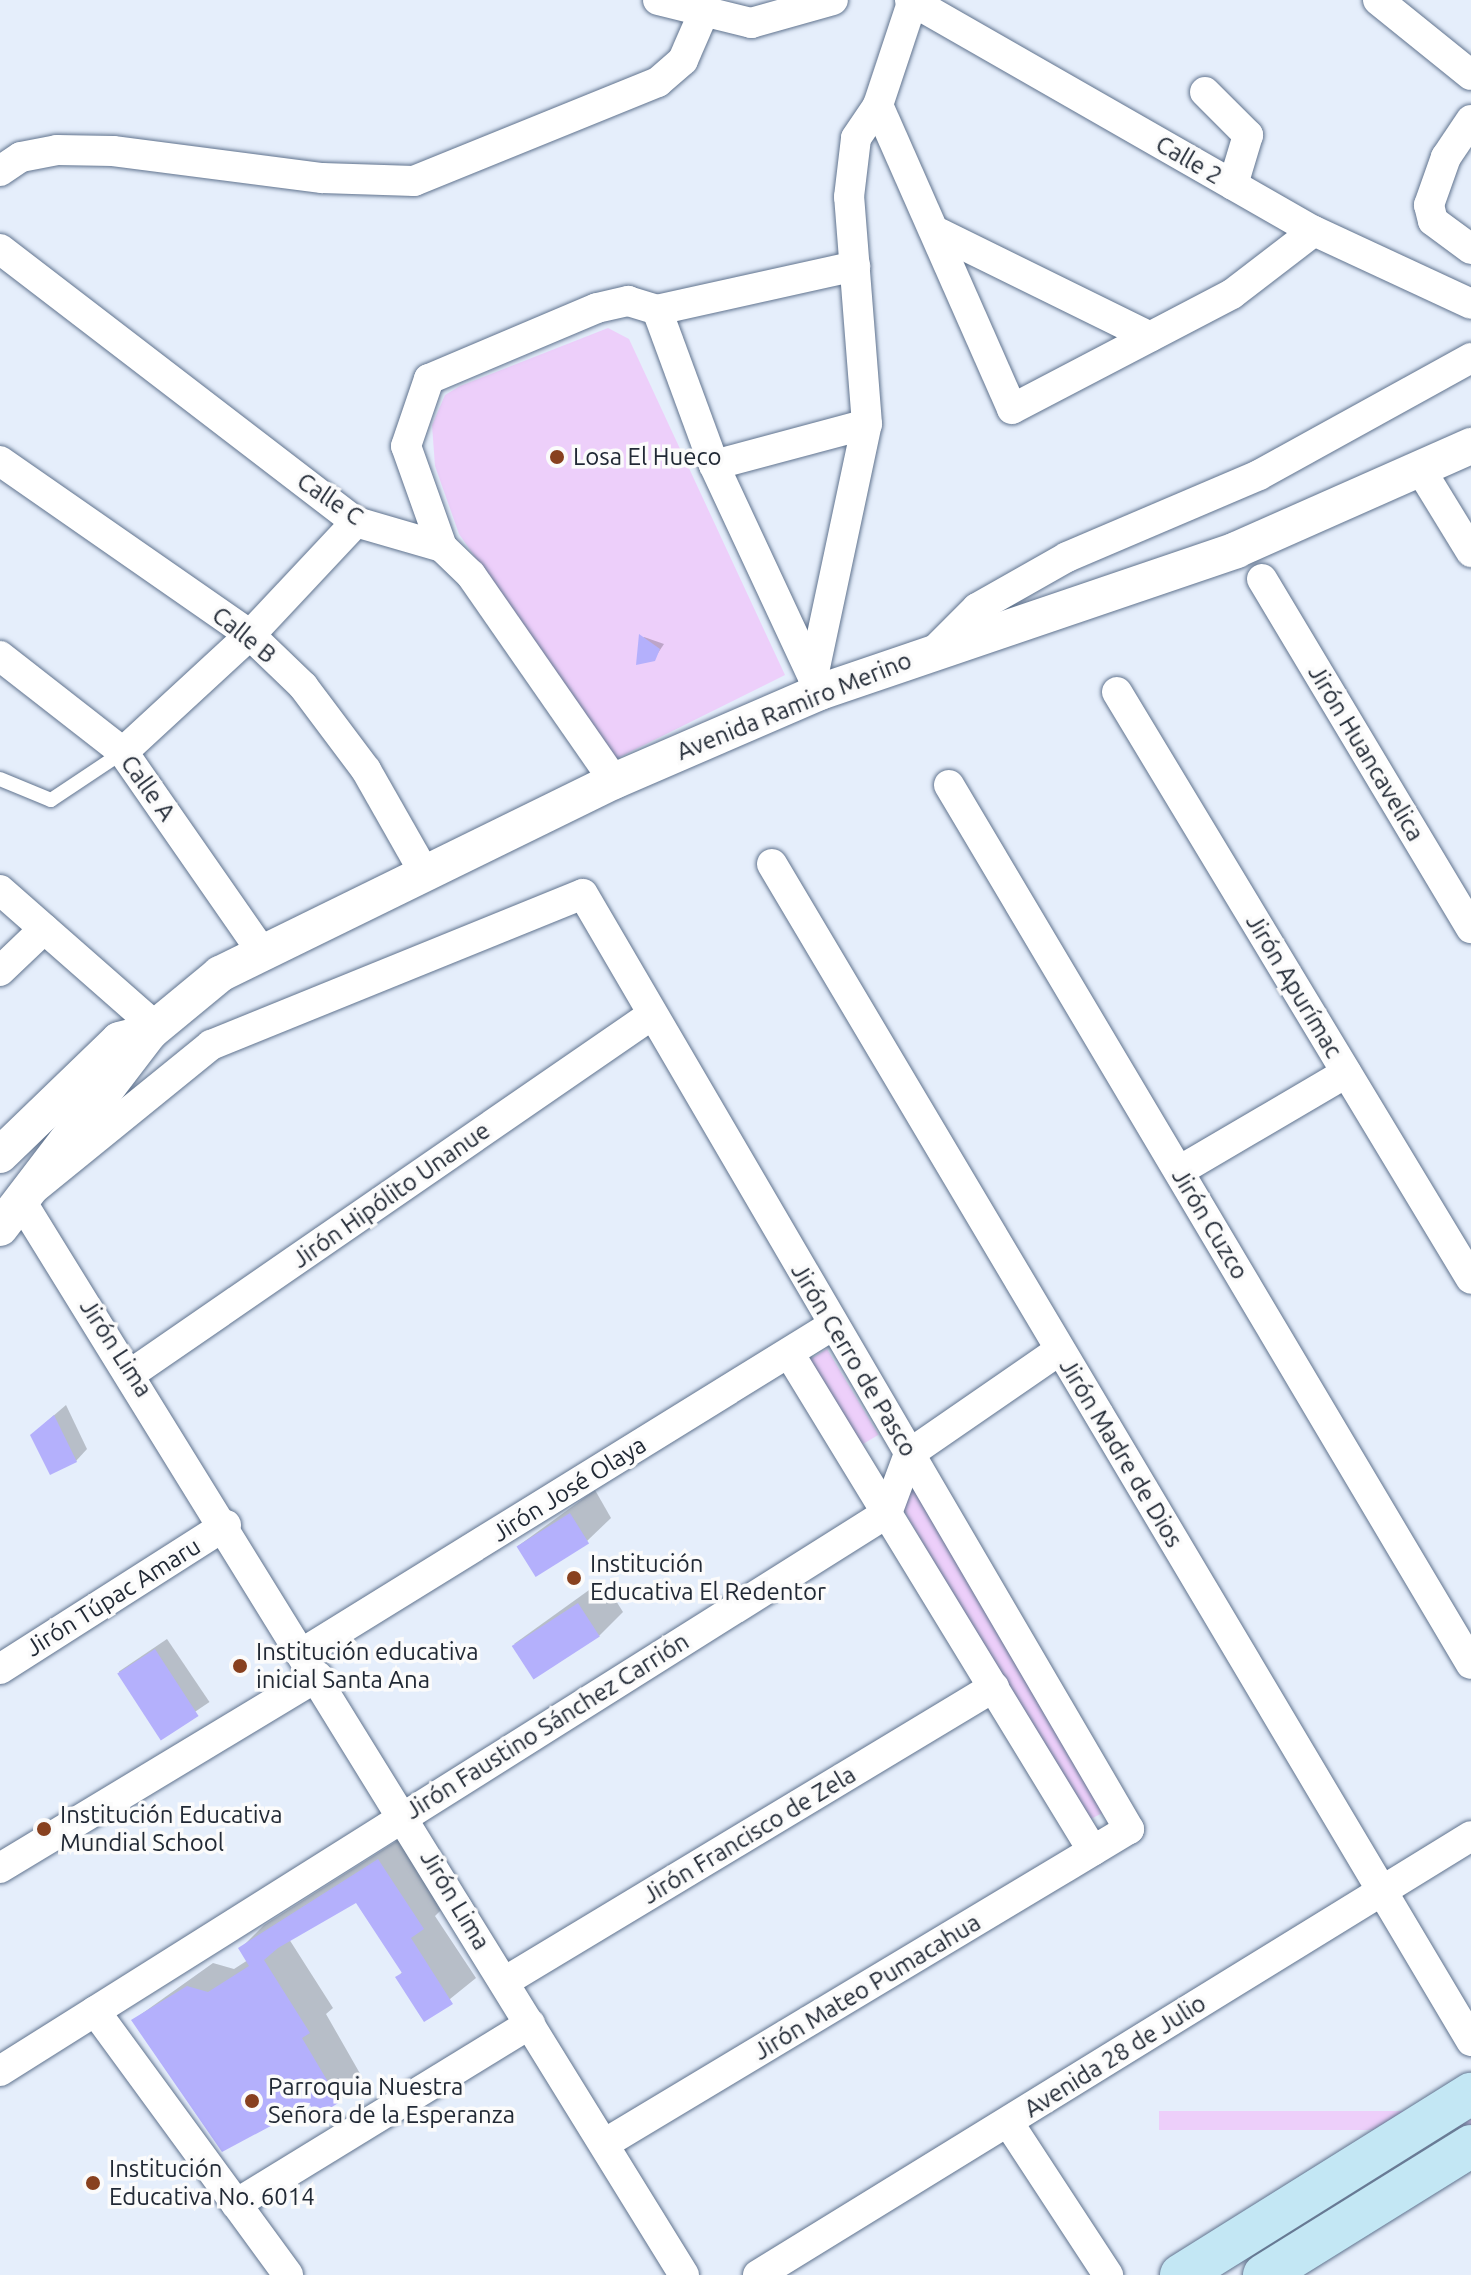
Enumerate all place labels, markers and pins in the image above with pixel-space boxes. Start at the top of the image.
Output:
place label: Losa El Hueco [573,443,722,471]
marker: Losa El Hueco [548,448,566,466]
place label: Institución Educativa El Redentor [590,1550,826,1606]
marker: Institución Educativa El Redentor [565,1569,583,1587]
place label: Institución educativa inicial Santa Ana [256,1638,479,1694]
marker: Institución educativa inicial Santa Ana [231,1657,249,1675]
place label: Institución Educativa Mundial School [60,1801,283,1857]
marker: Institución Educativa Mundial School [35,1820,53,1838]
place label: Parroquia Nuestra Señora de la Esperanza [268,2073,515,2129]
marker: Parroquia Nuestra Señora de la Esperanza [243,2092,261,2110]
place label: Institución Educativa No. 6014 [109,2155,315,2211]
marker: Institución Educativa No. 6014 [84,2174,102,2192]

